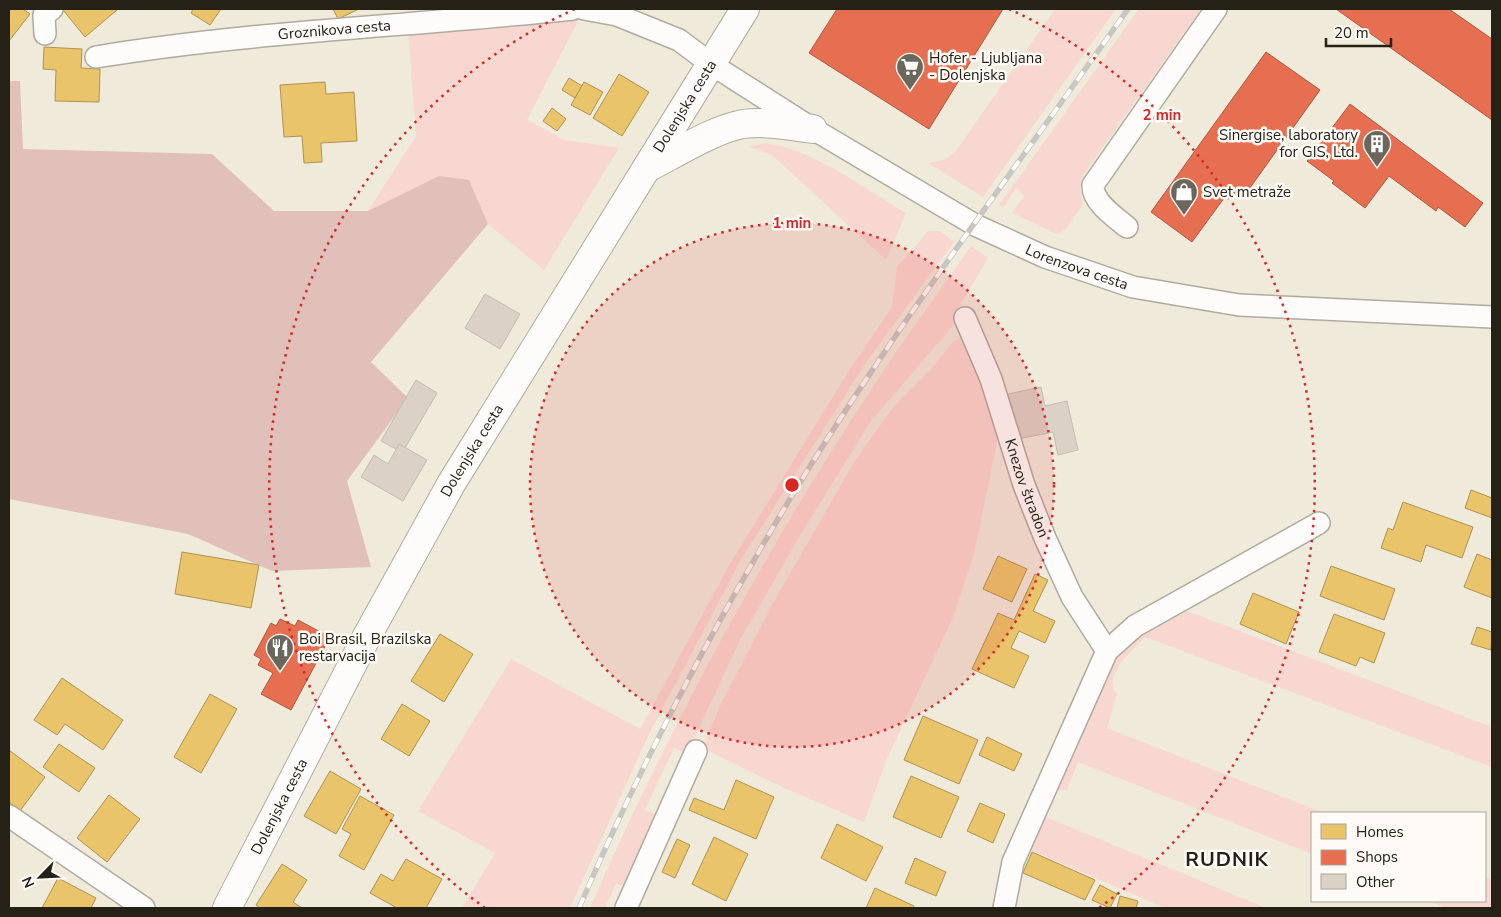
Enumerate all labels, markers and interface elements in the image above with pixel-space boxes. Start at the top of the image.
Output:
street label: Groznikova cesta [277,15,392,45]
scale bar [1326,15,1391,47]
text: 20 m [1334,23,1369,43]
place label: Hofer - Ljubljana - Dolenjska [929,48,1042,85]
supermarket icon: Hofer - Ljubljana - Dolenjska [895,52,925,91]
street label: Dolenjska cesta [649,56,721,156]
text: 2 min [1143,105,1181,125]
place label: Sinergise, laboratory for GIS, Ltd. [1219,125,1358,162]
building icon: Sinergise, laboratory for GIS, Ltd. [1362,129,1392,168]
shop icon: Svet metraže [1169,177,1199,216]
place label: Svet metraže [1203,182,1291,202]
text: 1 min [773,213,811,233]
street label: Lorenzova cesta [1022,239,1131,295]
street label: Dolenjska cesta [436,400,508,501]
street label: Knezov štradon [1000,436,1054,540]
centre of rings [783,476,801,494]
place label: Boi Brasil, Brazilska restarvacija [299,629,432,666]
restaurant icon: Boi Brasil, Brazilska restarvacija [265,633,295,672]
street label: Dolenjska cesta [246,755,312,858]
legend [1311,812,1486,902]
text: Homes [1356,822,1404,842]
district label: RUDNIK [1185,846,1269,873]
text: Shops [1356,847,1398,867]
north arrow [15,852,65,902]
text: Other [1356,872,1395,892]
text: N [18,873,39,891]

